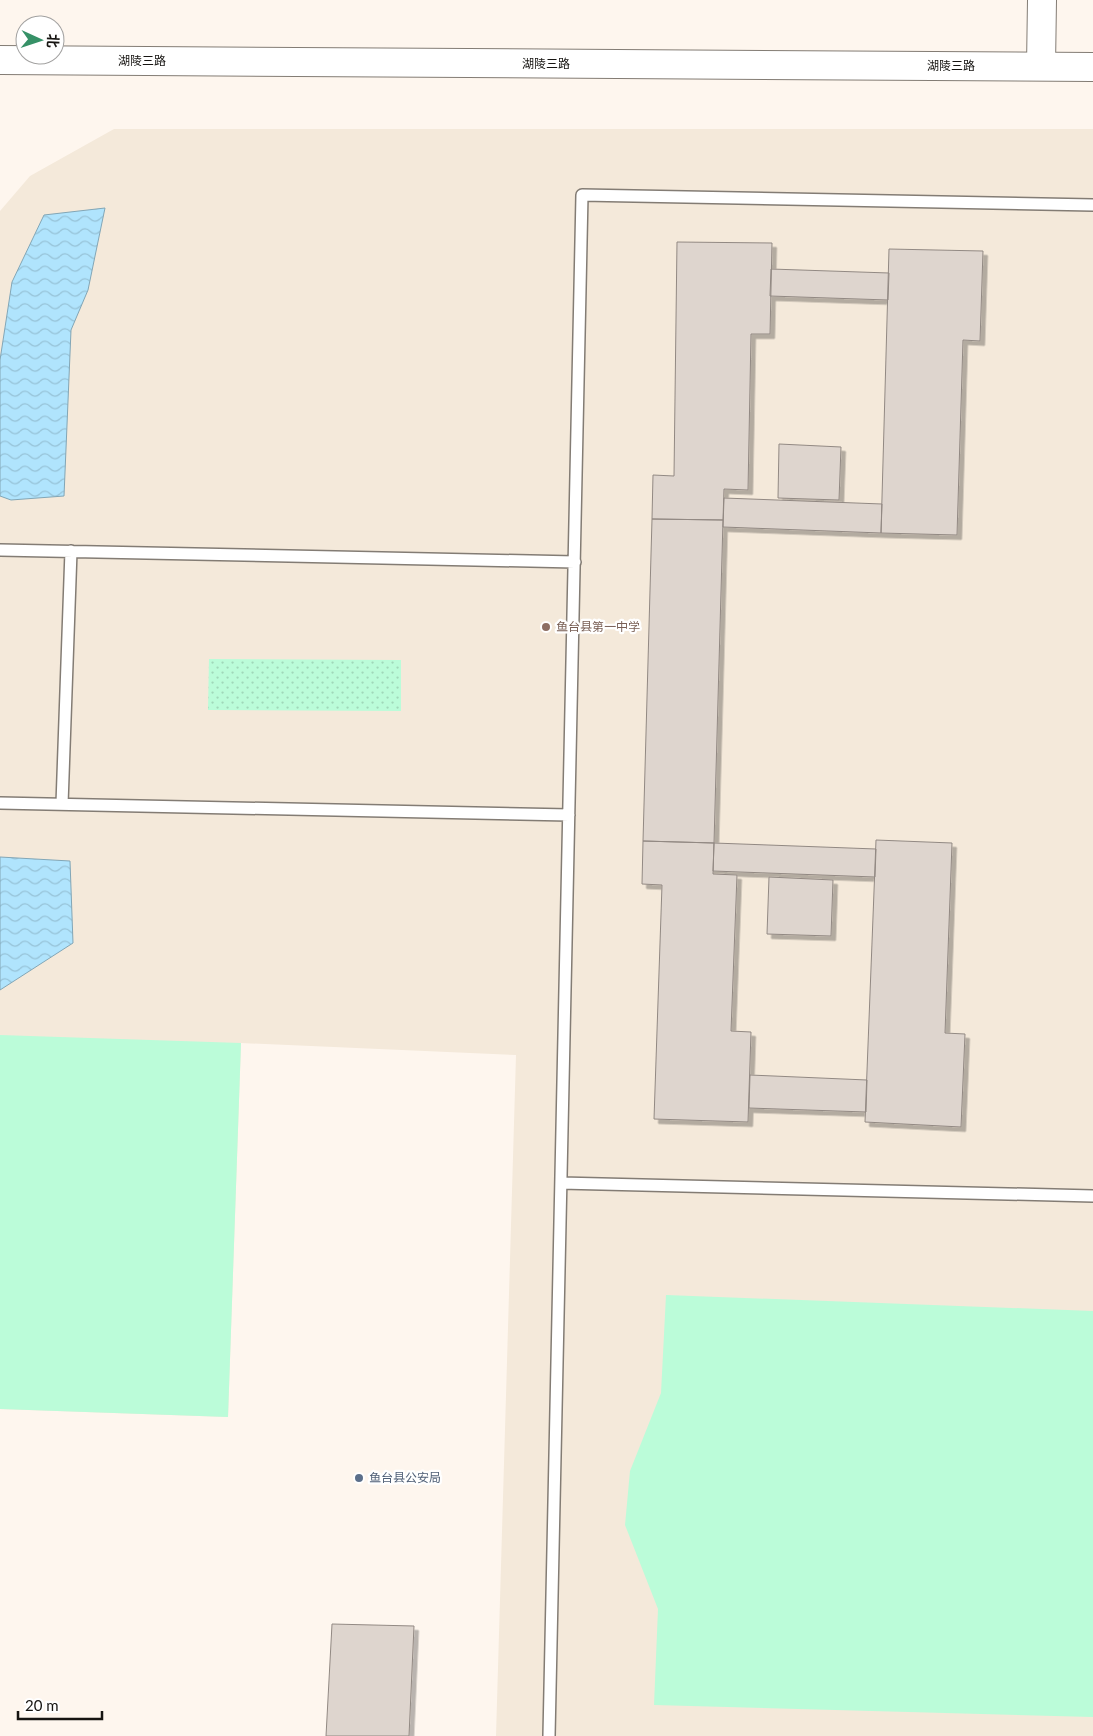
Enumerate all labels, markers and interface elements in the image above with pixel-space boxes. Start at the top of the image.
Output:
north arrow [15,15,65,65]
text: 北 [45,33,62,48]
street label: 湖陵三路 [118,53,166,68]
street label: 湖陵三路 [522,56,570,71]
street label: 湖陵三路 [927,58,975,73]
place label: 鱼台县第一中学 [556,619,640,634]
marker: 鱼台县第一中学 [540,621,552,633]
place label: 鱼台县公安局 [369,1470,441,1485]
marker: 鱼台县公安局 [353,1472,365,1484]
scale bar [18,1688,101,1720]
text: 20 m [25,1696,59,1714]

